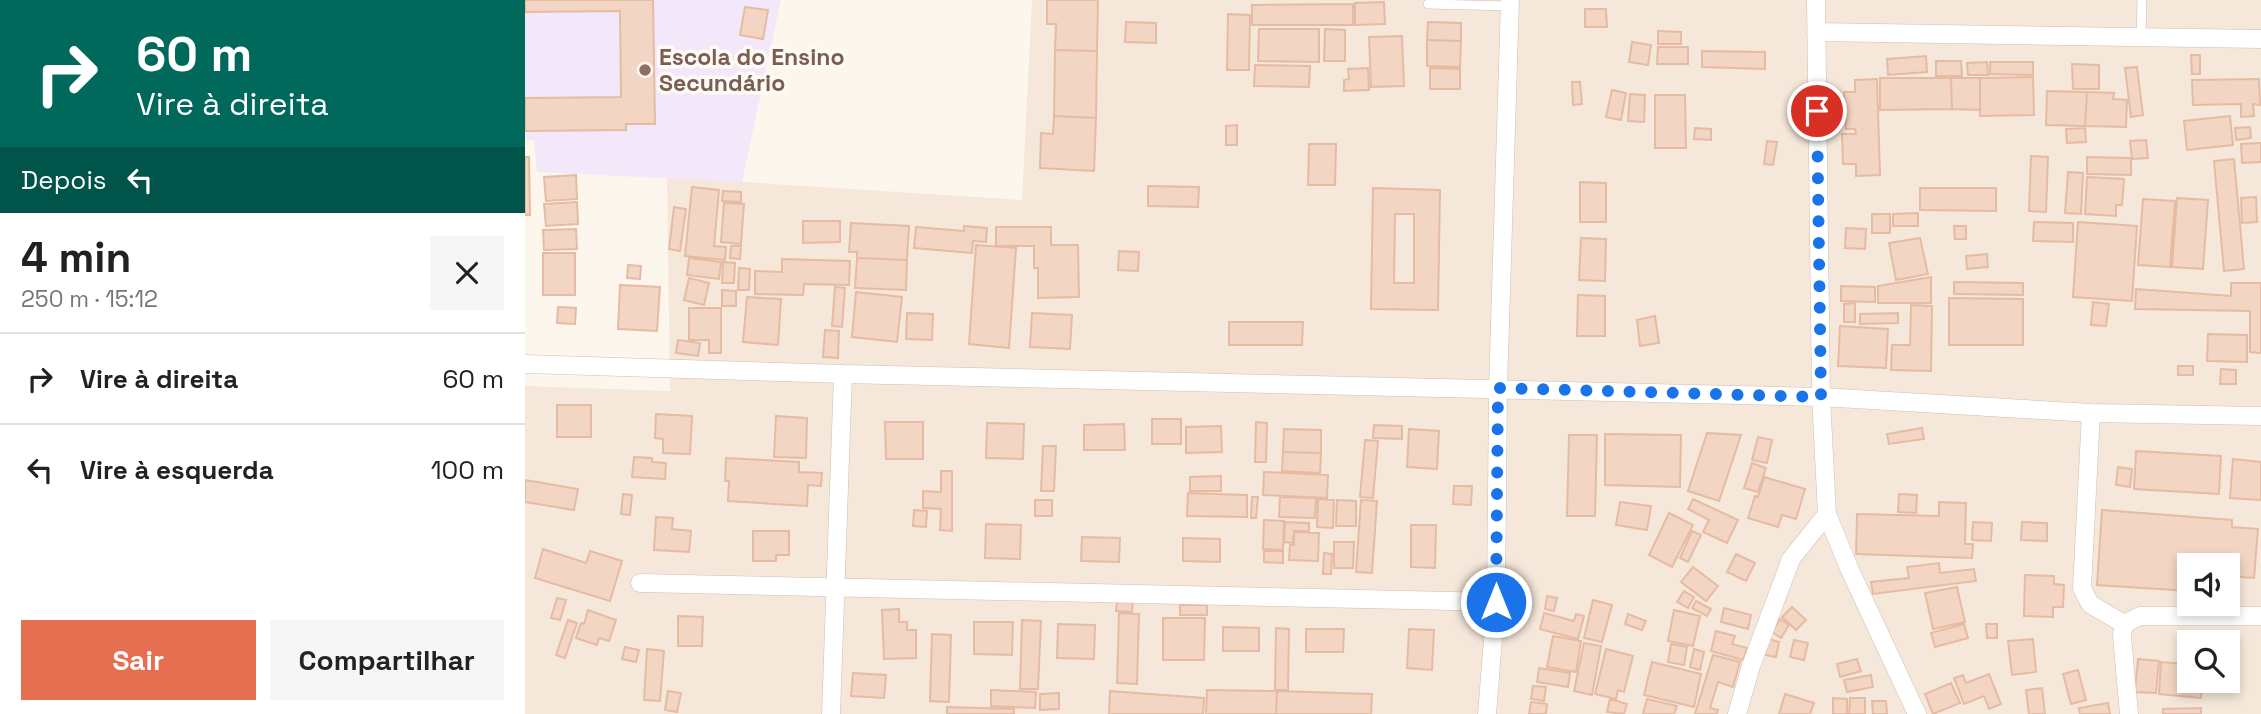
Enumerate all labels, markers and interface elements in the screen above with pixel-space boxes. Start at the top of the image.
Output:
text: 60 m [136,23,252,85]
icon: right [21,28,112,119]
place label: Escola do Ensino Secundário [659,42,845,98]
marker: Escola do Ensino Secundário [637,62,653,78]
pin [1787,81,1847,141]
text: Vire à direita [136,84,329,124]
icon: arrive [1798,92,1836,130]
icon: left [121,161,159,199]
text: Depois [21,163,107,197]
text: 4 min [21,231,131,284]
button: close [430,236,504,310]
text: 250 m · 15:12 [21,284,158,314]
icon: right [21,360,59,398]
text: Vire à direita [80,362,238,396]
text: 60 m [442,362,504,396]
icon: left [21,451,59,489]
text: Vire à esquerda [80,453,274,487]
text: 100 m [431,453,504,487]
map controls [2177,553,2240,693]
button: sound [2177,553,2240,616]
position arrow [1459,565,1533,639]
button: Sair [21,620,256,700]
button: Compartilhar [270,620,504,700]
button: search [2177,630,2240,693]

